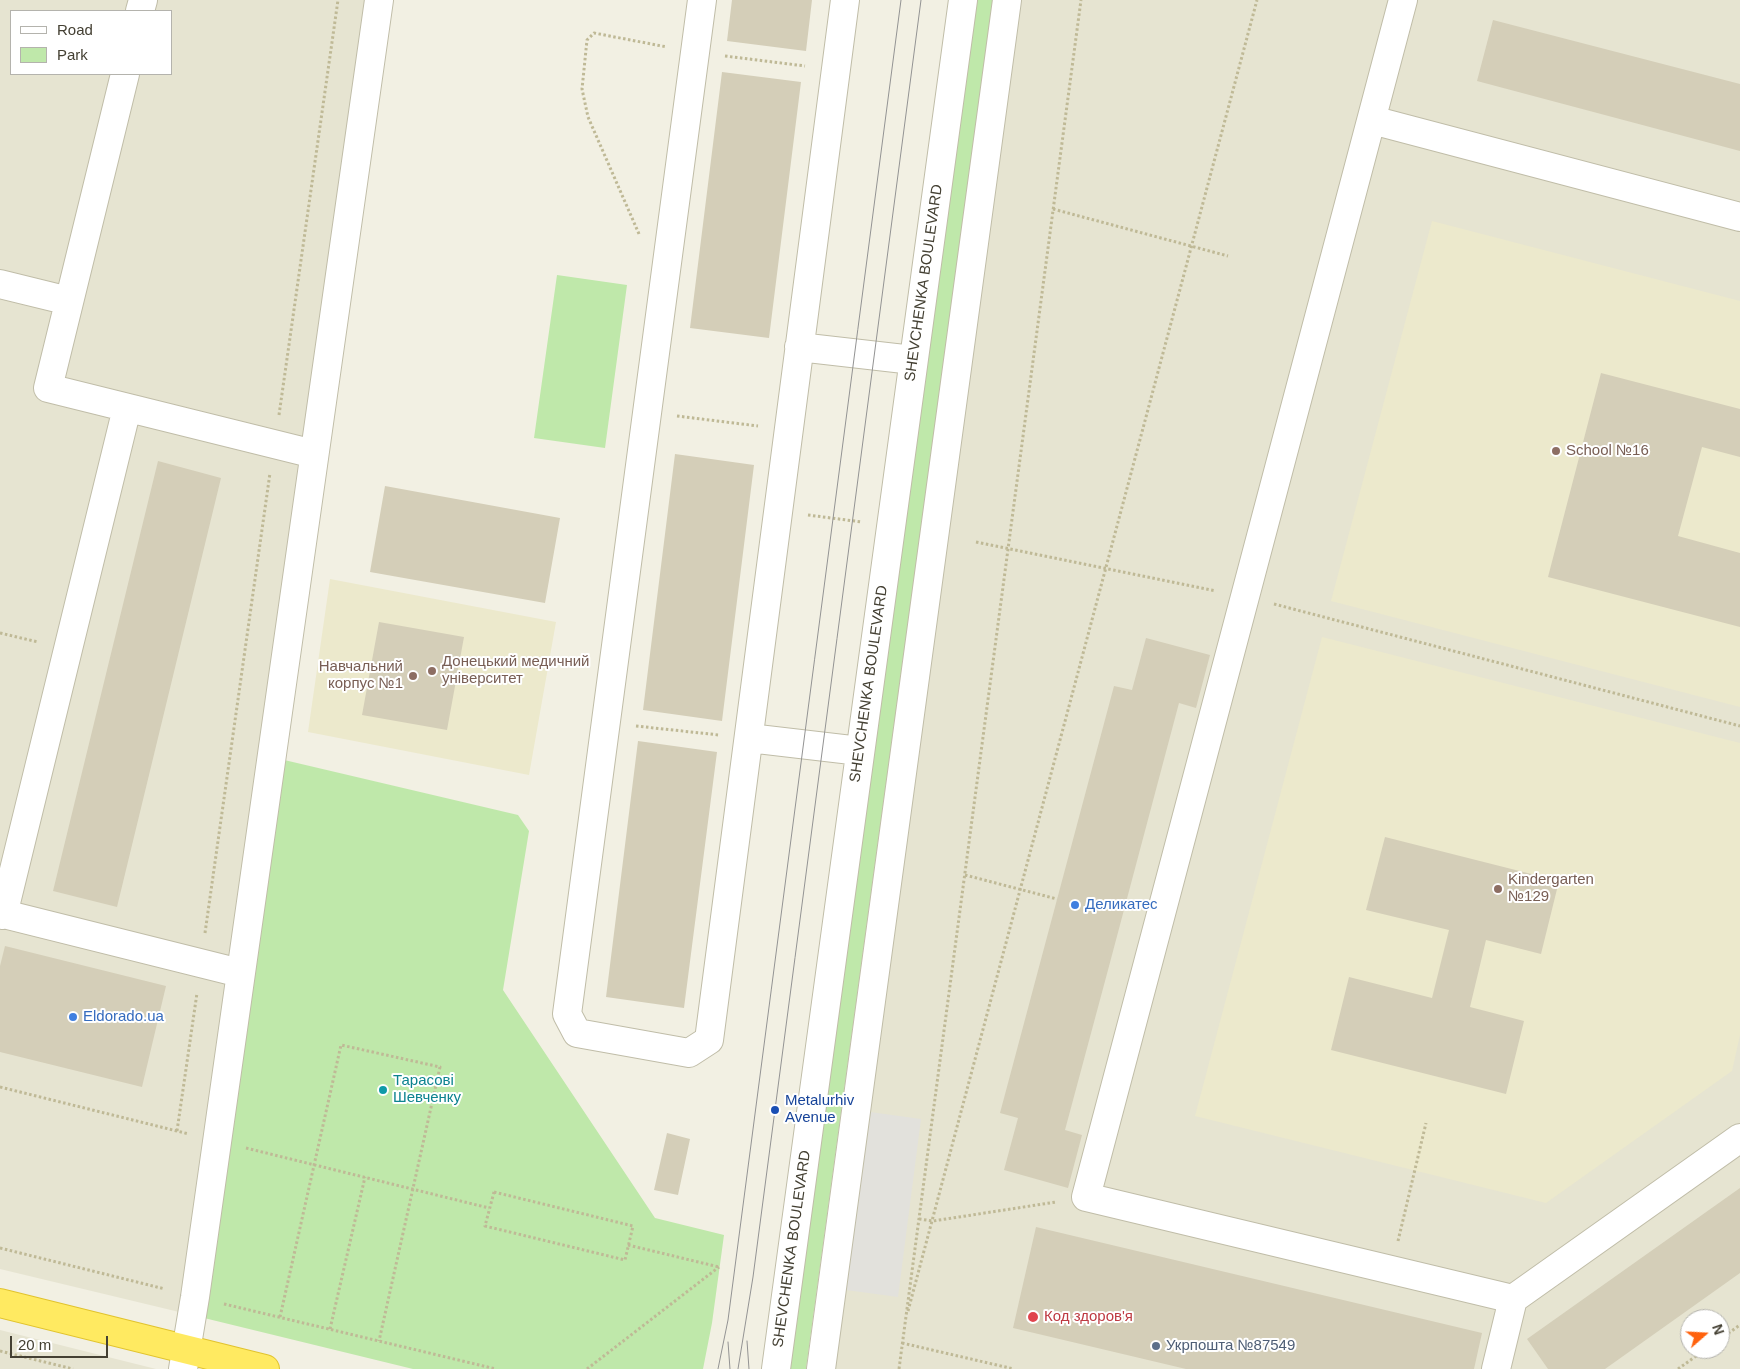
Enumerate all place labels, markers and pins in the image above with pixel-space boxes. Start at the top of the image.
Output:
place label: School №16 [1566,442,1649,460]
marker: School №16 [1550,445,1562,457]
place label: Донецький медичний університет [442,653,590,688]
place label: Навчальний корпус №1 [319,658,403,693]
marker: Донецький медичний університет [426,665,438,677]
marker: Навчальний корпус №1 [407,670,419,682]
place label: Kindergarten №129 [1508,871,1594,906]
marker: Kindergarten №129 [1492,883,1504,895]
place label: Деликатес [1085,896,1158,914]
marker: Деликатес [1069,899,1081,911]
place label: Eldorado.ua [83,1008,164,1026]
marker: Eldorado.ua [67,1011,79,1023]
place label: Тарасові Шевченку [393,1072,461,1107]
marker: Тарасові Шевченку [377,1084,389,1096]
place label: Metalurhiv Avenue [785,1092,854,1127]
marker: Metalurhiv Avenue [769,1104,781,1116]
place label: Код здоров'я [1044,1308,1133,1326]
marker: Код здоров'я [1026,1310,1040,1324]
place label: Укрпошта №87549 [1166,1337,1295,1355]
marker: Укрпошта №87549 [1150,1340,1162,1352]

